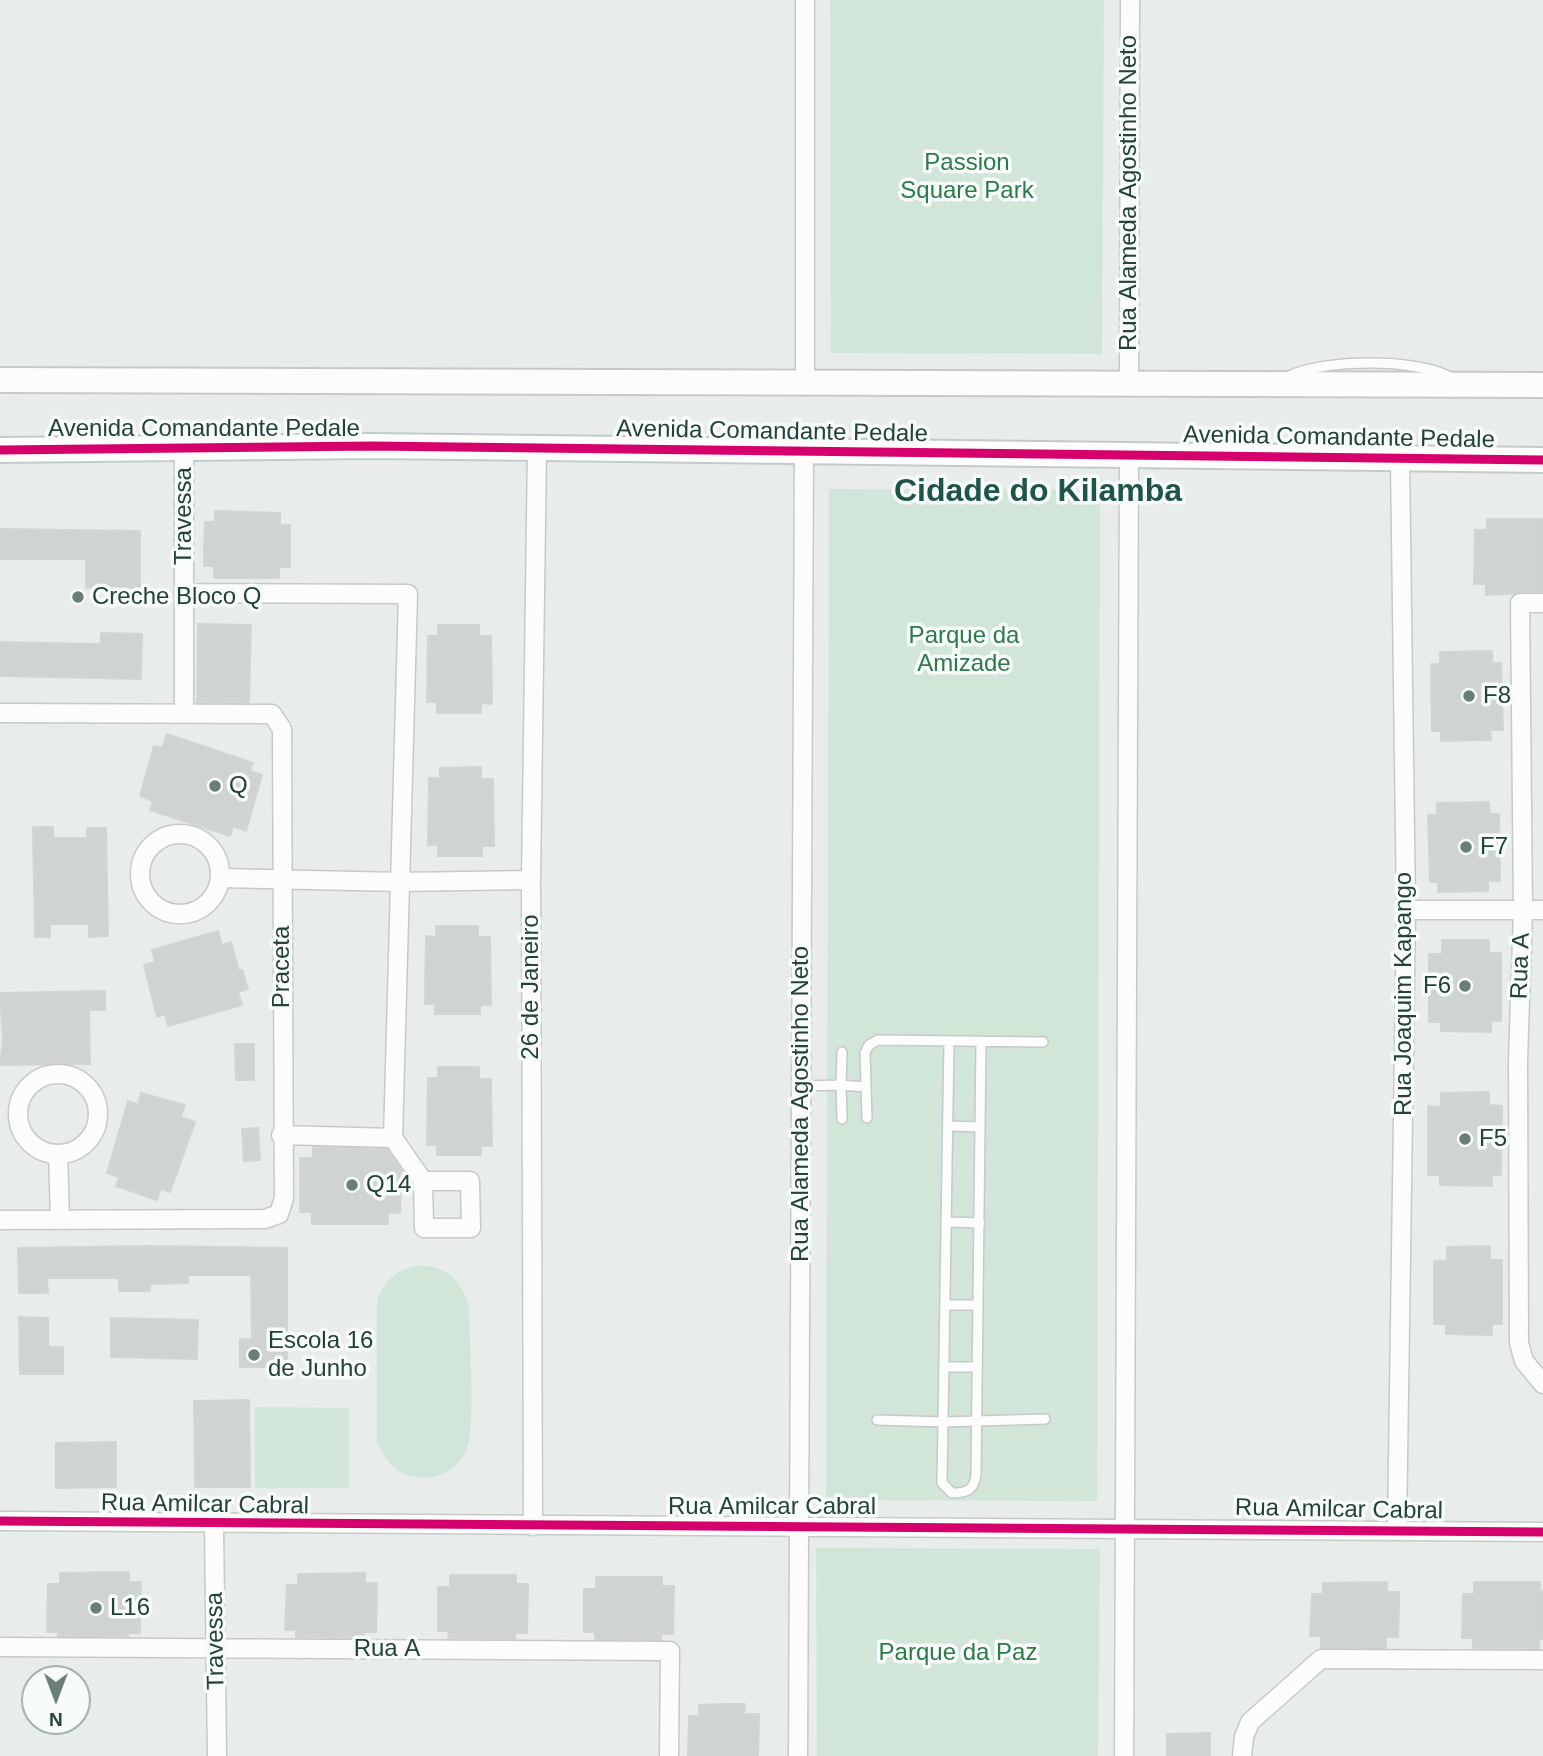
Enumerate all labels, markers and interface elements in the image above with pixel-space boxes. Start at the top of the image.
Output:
street label: Rua Alameda Agostinho Neto [1115,35,1143,351]
park label: Passion Square Park [900,149,1034,205]
street label: Avenida Comandante Pedale [48,415,360,443]
street label: Avenida Comandante Pedale [616,415,928,449]
street label: Avenida Comandante Pedale [1183,421,1495,455]
street label: Travessa [170,467,198,565]
district label: Cidade do Kilamba [894,473,1182,511]
place label: Creche Bloco Q [92,583,261,611]
marker: Creche Bloco Q [70,589,86,605]
park label: Parque da Amizade [909,622,1019,678]
place label: F8 [1483,682,1511,710]
marker: F8 [1461,688,1477,704]
place label: Q [229,772,248,800]
marker: Q [207,778,223,794]
place label: F7 [1480,833,1508,861]
marker: F7 [1458,839,1474,855]
street label: Rua Joaquim Kapango [1390,872,1418,1116]
street label: 26 de Janeiro [517,914,545,1060]
street label: Praceta [268,926,296,1008]
street label: Rua A [1505,932,1537,1000]
street label: Rua Alameda Agostinho Neto [787,946,815,1262]
place label: F6 [1423,972,1451,1000]
marker: F6 [1457,978,1473,994]
place label: F5 [1479,1125,1507,1153]
marker: F5 [1457,1131,1473,1147]
place label: Q14 [366,1171,411,1199]
marker: Q14 [344,1177,360,1193]
place label: Escola 16 de Junho [268,1327,373,1383]
marker: Escola 16 de Junho [246,1347,262,1363]
street label: Rua Amilcar Cabral [101,1489,309,1521]
street label: Rua Amilcar Cabral [668,1493,876,1521]
street label: Rua Amilcar Cabral [1235,1494,1443,1526]
street label: Travessa [201,1592,231,1690]
place label: L16 [110,1594,150,1622]
marker: L16 [88,1600,104,1616]
street label: Rua A [354,1635,420,1663]
park label: Parque da Paz [879,1639,1037,1667]
north arrow [21,1665,91,1735]
text: N [49,1709,63,1730]

